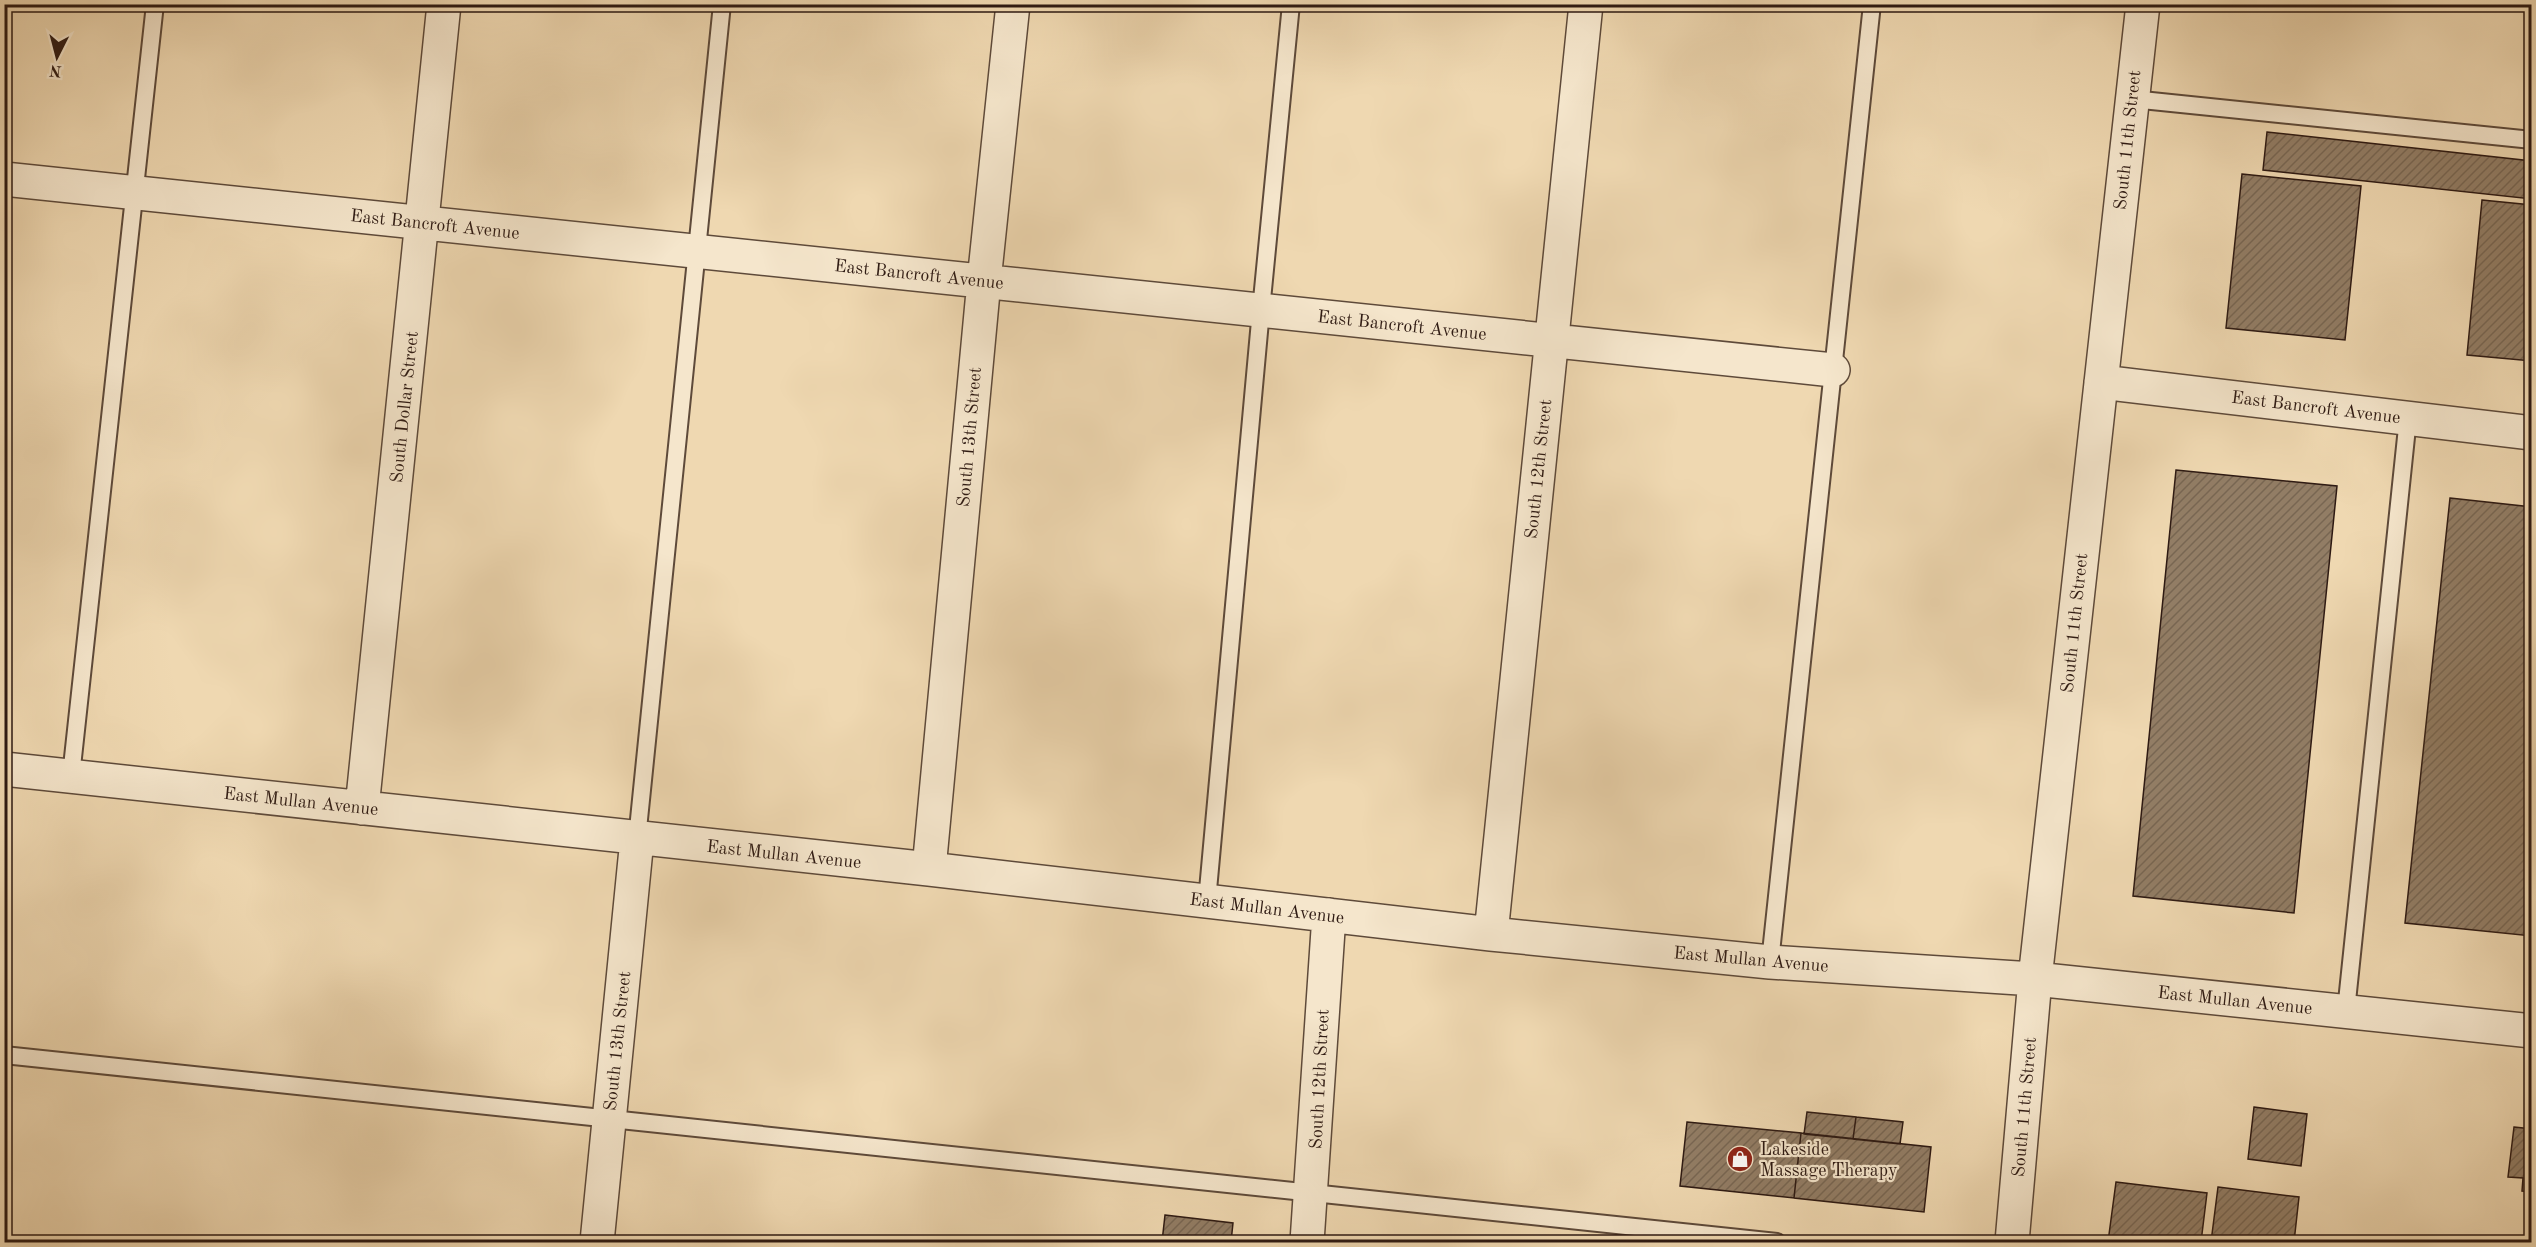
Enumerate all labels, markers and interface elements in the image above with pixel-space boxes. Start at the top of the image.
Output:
north arrow [27,27,87,87]
text: N [48,61,63,79]
street label: South 11th Street [2112,69,2144,211]
street label: East Bancroft Avenue [349,207,520,243]
street label: East Bancroft Avenue [833,257,1004,293]
street label: East Bancroft Avenue [1316,308,1487,344]
street label: South Dollar Street [388,330,422,484]
street label: South 13th Street [955,366,985,508]
street label: East Bancroft Avenue [2230,389,2401,427]
street label: South 12th Street [1523,398,1555,540]
street label: South 11th Street [2059,552,2091,694]
street label: East Mullan Avenue [223,785,379,819]
street label: East Mullan Avenue [706,838,862,872]
street label: East Mullan Avenue [1189,891,1345,927]
street label: East Mullan Avenue [1673,944,1829,976]
street label: South 13th Street [602,970,634,1112]
street label: East Mullan Avenue [2157,984,2313,1018]
street label: South 12th Street [1307,1008,1333,1150]
street label: South 11th Street [2010,1036,2040,1178]
place label: Lakeside Massage Therapy [1760,1141,1898,1180]
shop icon: Lakeside Massage Therapy [1725,1144,1755,1174]

